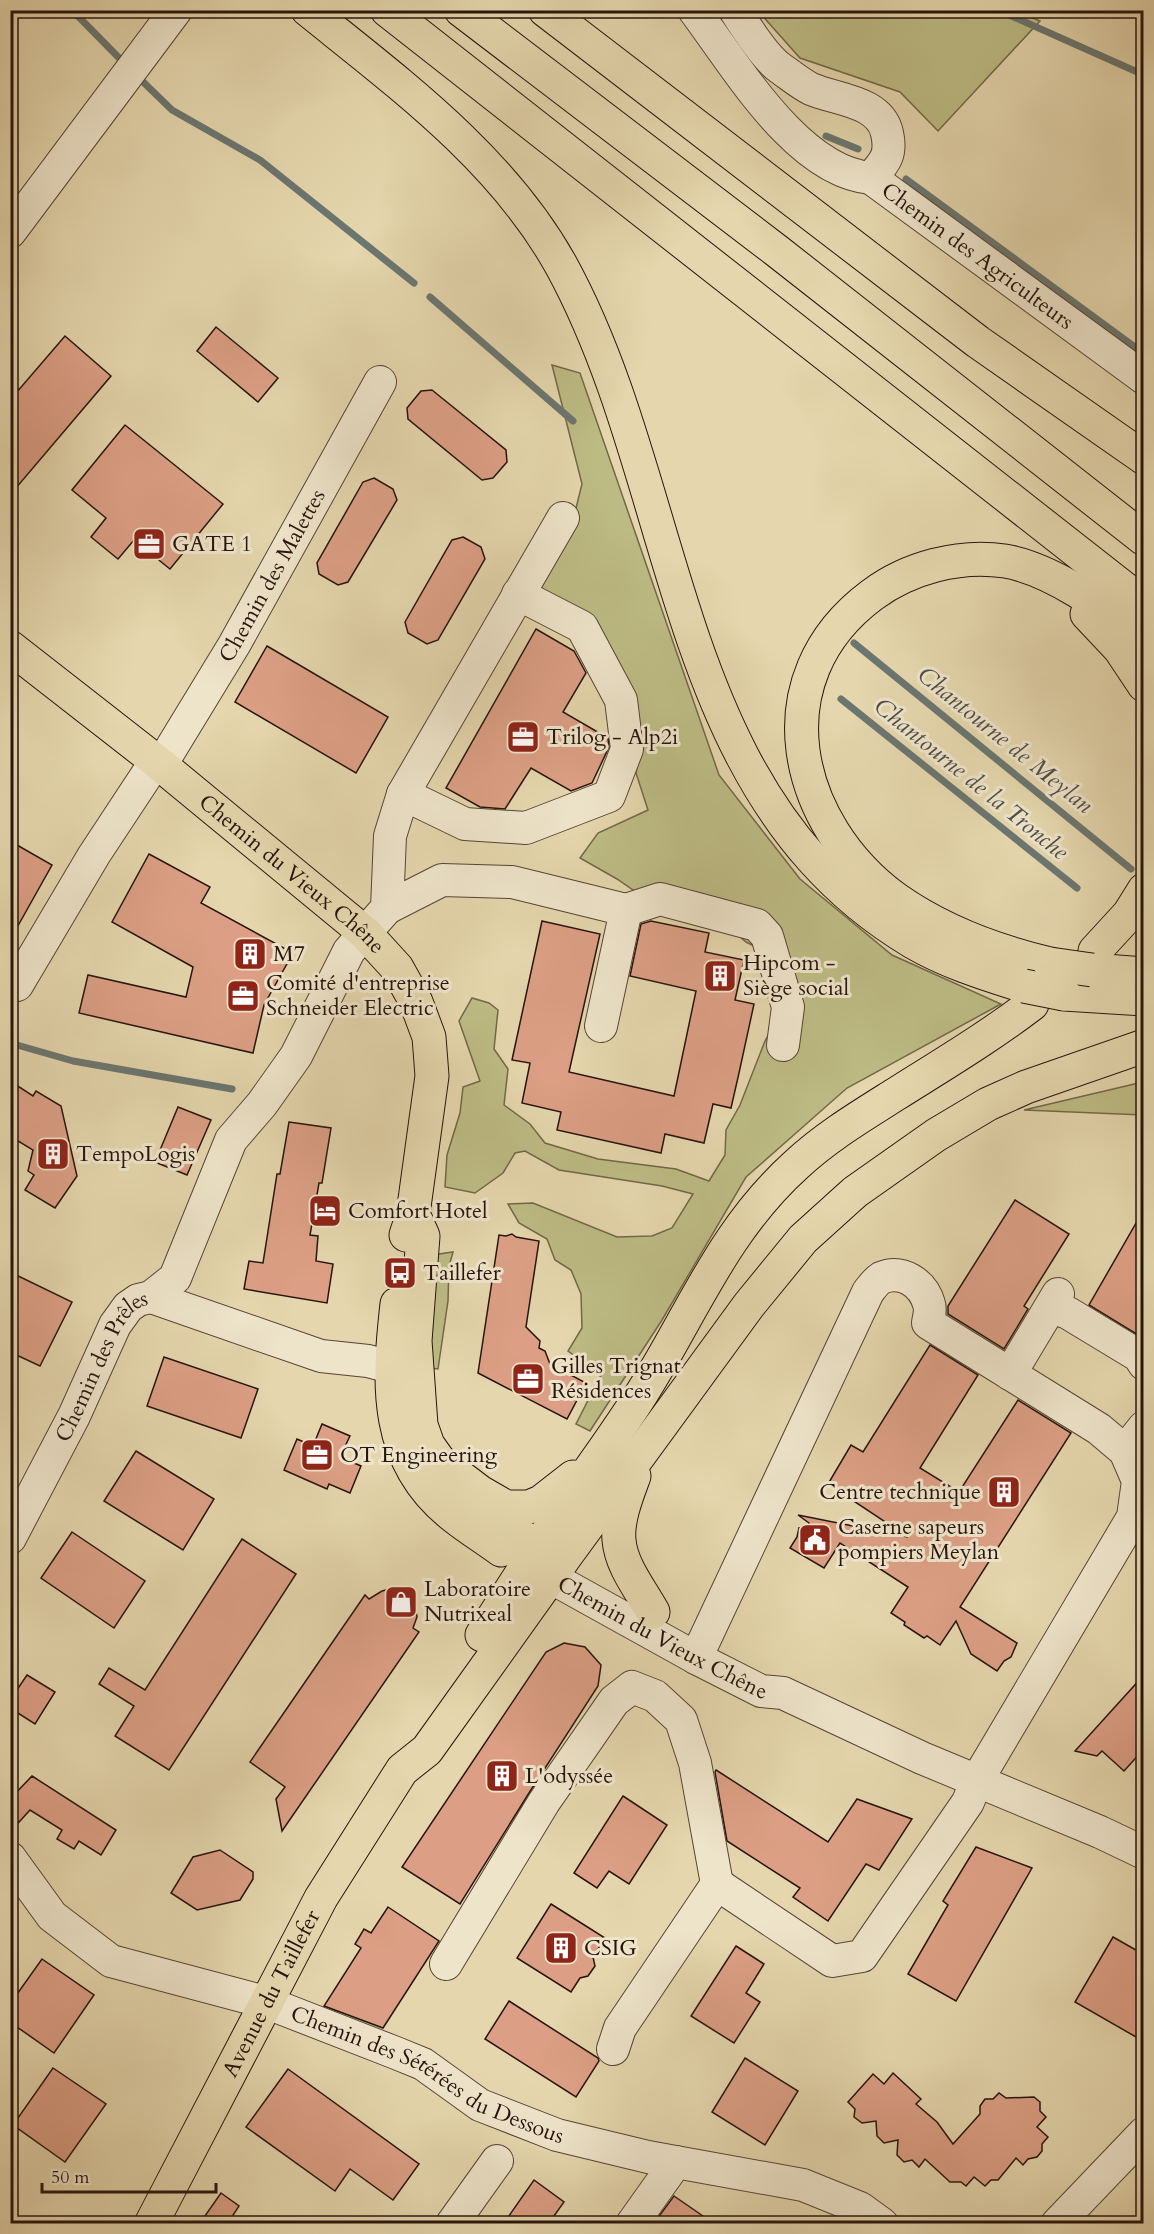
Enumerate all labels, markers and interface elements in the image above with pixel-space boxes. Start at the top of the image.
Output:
street label: Chemin des Agriculteurs [875,175,1080,337]
street label: Chemin des Malettes [212,484,333,668]
office icon: GATE 1 [131,526,167,562]
place label: GATE 1 [172,529,252,559]
water label: Chantourne de Meylan [910,659,1100,821]
water label: Chantourne de la Tronche [867,690,1076,868]
office icon: Trilog - Alp2i [505,719,541,755]
place label: Trilog - Alp2i [546,722,678,752]
street label: Chemin du Vieux Chêne [192,787,392,960]
building icon: M7 [232,936,268,972]
place label: M7 [273,939,305,969]
place label: Hipcom - Siège social [743,948,849,1003]
building icon: Hipcom - Siège social [702,958,738,994]
place label: Comité d'entreprise Schneider Electric [266,968,450,1023]
office icon: Comité d'entreprise Schneider Electric [225,978,261,1014]
building icon: TempoLogis [35,1136,71,1172]
place label: TempoLogis [76,1139,195,1169]
hotel icon: Comfort Hotel [307,1193,343,1229]
place label: Comfort Hotel [348,1196,488,1226]
bus stop icon: Taillefer [382,1255,418,1291]
place label: Taillefer [423,1258,502,1288]
street label: Chemin des Prêles [48,1283,151,1447]
place label: Gilles Trignat Résidences [551,1351,681,1406]
office icon: Gilles Trignat Résidences [510,1361,546,1397]
office icon: OT Engineering [299,1437,335,1473]
place label: OT Engineering [340,1440,498,1470]
building icon: Centre technique [986,1474,1022,1510]
place label: Centre technique [819,1477,981,1507]
place label: Caserne sapeurs pompiers Meylan [838,1512,1000,1567]
public building icon: Caserne sapeurs pompiers Meylan [797,1522,833,1558]
street label: Chemin du Vieux Chêne [552,1569,768,1706]
place label: Laboratoire Nutrixeal [424,1574,531,1629]
shop icon: Laboratoire Nutrixeal [383,1584,419,1620]
building icon: L'odyssée [484,1758,520,1794]
place label: L'odyssée [525,1761,613,1791]
street label: Avenue du Taillefer [215,1904,328,2082]
building icon: CSIG [543,1930,579,1966]
place label: CSIG [584,1933,637,1963]
street label: Chemin des Sétérées du Dessous [286,1998,567,2151]
scale bar [42,2156,216,2194]
text: 50 m [51,2165,90,2190]

